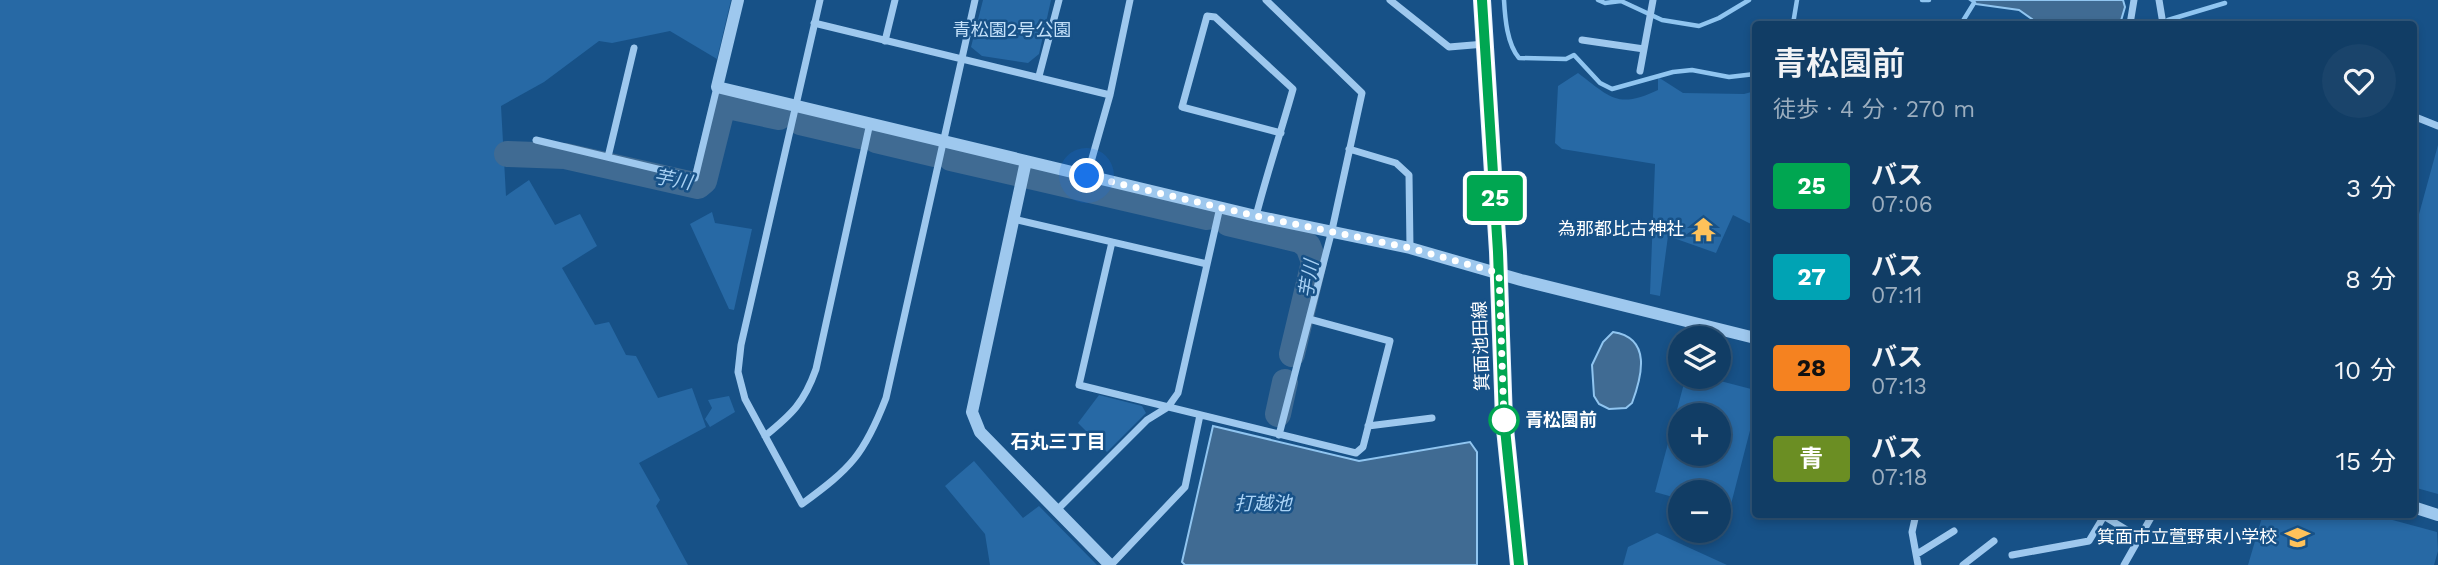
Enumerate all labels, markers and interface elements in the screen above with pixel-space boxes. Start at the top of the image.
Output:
park label: 青松園2号公園 [953,19,1071,40]
text: 青松園前 [1773,44,1905,83]
button: heart [2322,44,2396,118]
text: 徒歩 · 4 分 · 270 m [1773,96,1975,123]
your location [1069,158,1104,193]
text: バス [1871,160,1923,190]
water label: 芋川 [652,165,696,194]
text: 25 [1797,172,1826,200]
text: 3 分 [2346,173,2396,203]
line badge: 25 [1464,175,1526,221]
text: 25 [1481,184,1509,212]
text: 07:06 [1871,191,1933,218]
temple icon: 為那都比古神社 [1690,215,1718,243]
place label: 為那都比古神社 [1558,218,1684,239]
text: バス [1871,251,1923,281]
water label: 芋川 [1294,257,1323,300]
text: 27 [1797,263,1826,291]
text: 8 分 [2345,264,2396,294]
text: 07:11 [1871,282,1923,309]
street label: 箕面池田線 [1468,301,1493,391]
map controls [1668,326,1731,543]
button: layers [1668,326,1731,389]
text: バス [1871,342,1923,372]
text: 28 [1797,354,1826,382]
text: 10 分 [2335,355,2396,385]
text: 07:13 [1871,373,1927,400]
button: + [1668,403,1731,466]
marker: 青松園前 [1489,405,1519,435]
place label: 青松園前 [1525,409,1597,430]
district label: 石丸三丁目 [1010,430,1106,453]
text: バス [1871,433,1923,463]
text: 青 [1800,445,1824,473]
text: 15 分 [2336,446,2396,476]
text: 07:18 [1871,464,1928,491]
button: − [1668,480,1731,543]
water label: 打越池 [1234,492,1293,515]
school or university icon: 箕面市立萱野東小学校 [2283,523,2311,551]
place label: 箕面市立萱野東小学校 [2097,526,2277,547]

